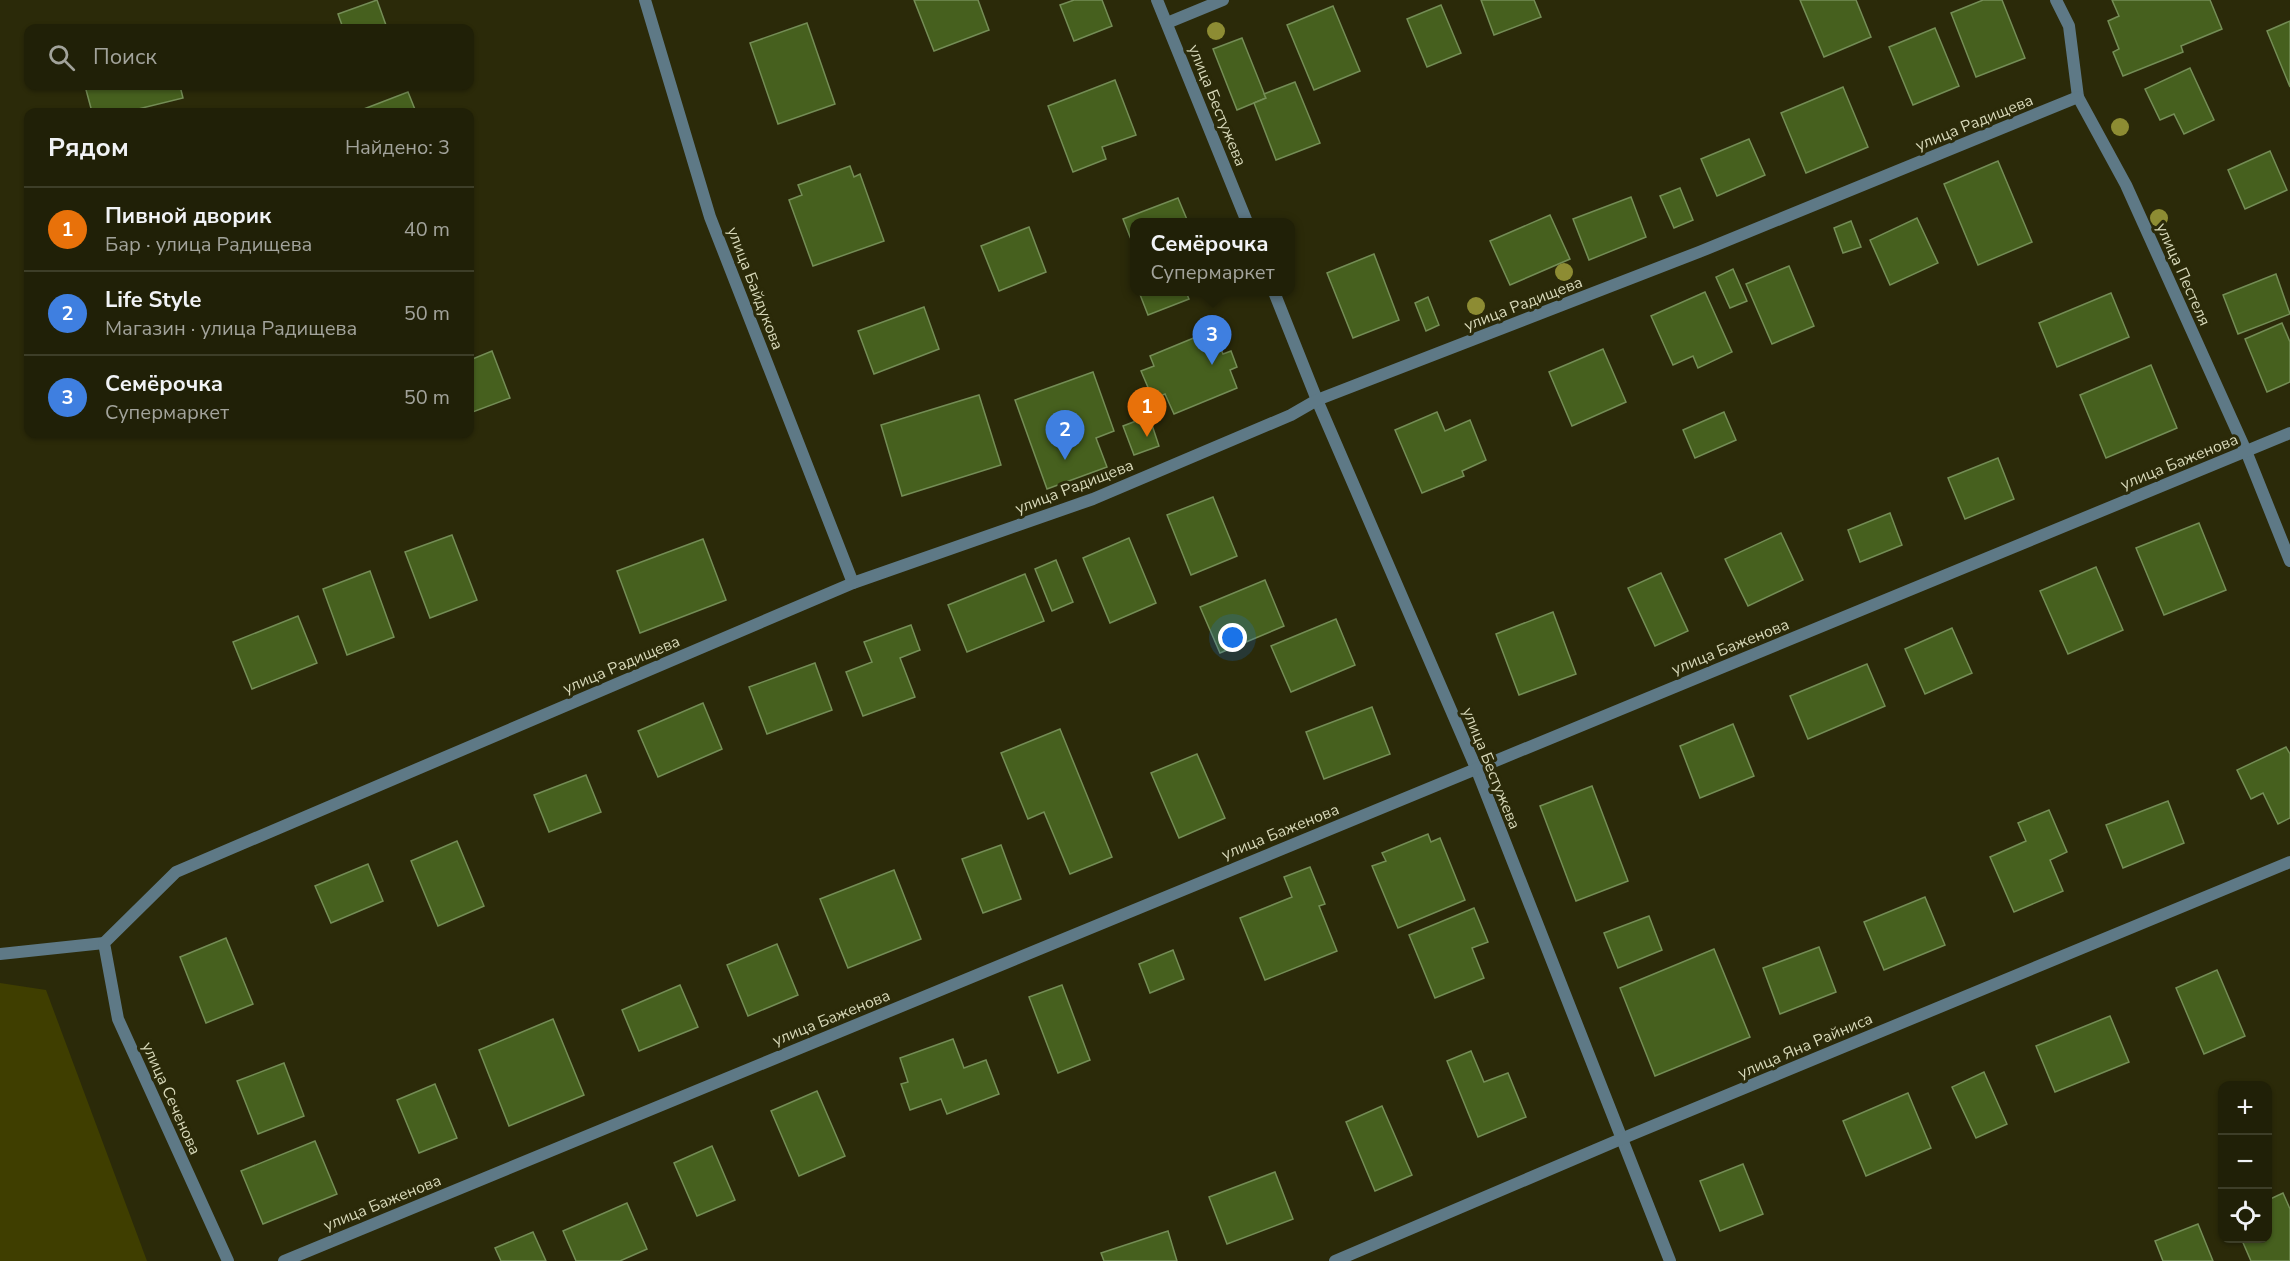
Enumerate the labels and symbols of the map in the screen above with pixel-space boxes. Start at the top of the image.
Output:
street label: улица Бестужева [1183,41,1252,170]
street label: улица Радищева [1912,89,2037,157]
street label: улица Пестеля [2151,219,2216,329]
street label: улица Байдукова [722,224,789,353]
street label: улица Радищева [1461,271,1586,337]
pin: 3 [1192,316,1232,365]
pin: 1 [1128,388,1166,437]
pin: 2 [1046,410,1084,460]
street label: улица Баженова [2117,428,2241,496]
street label: улица Радищева [1012,454,1137,520]
street label: улица Баженова [1668,613,1792,681]
your location [1218,623,1247,652]
street label: улица Радищева [559,630,683,700]
street label: улица Бестужева [1457,704,1526,833]
street label: улица Баженова [1218,798,1342,866]
street label: улица Баженова [769,984,893,1052]
street label: улица Яна Райниса [1735,1008,1876,1084]
street label: улица Сеченова [136,1038,206,1158]
street label: улица Баженова [320,1169,444,1237]

